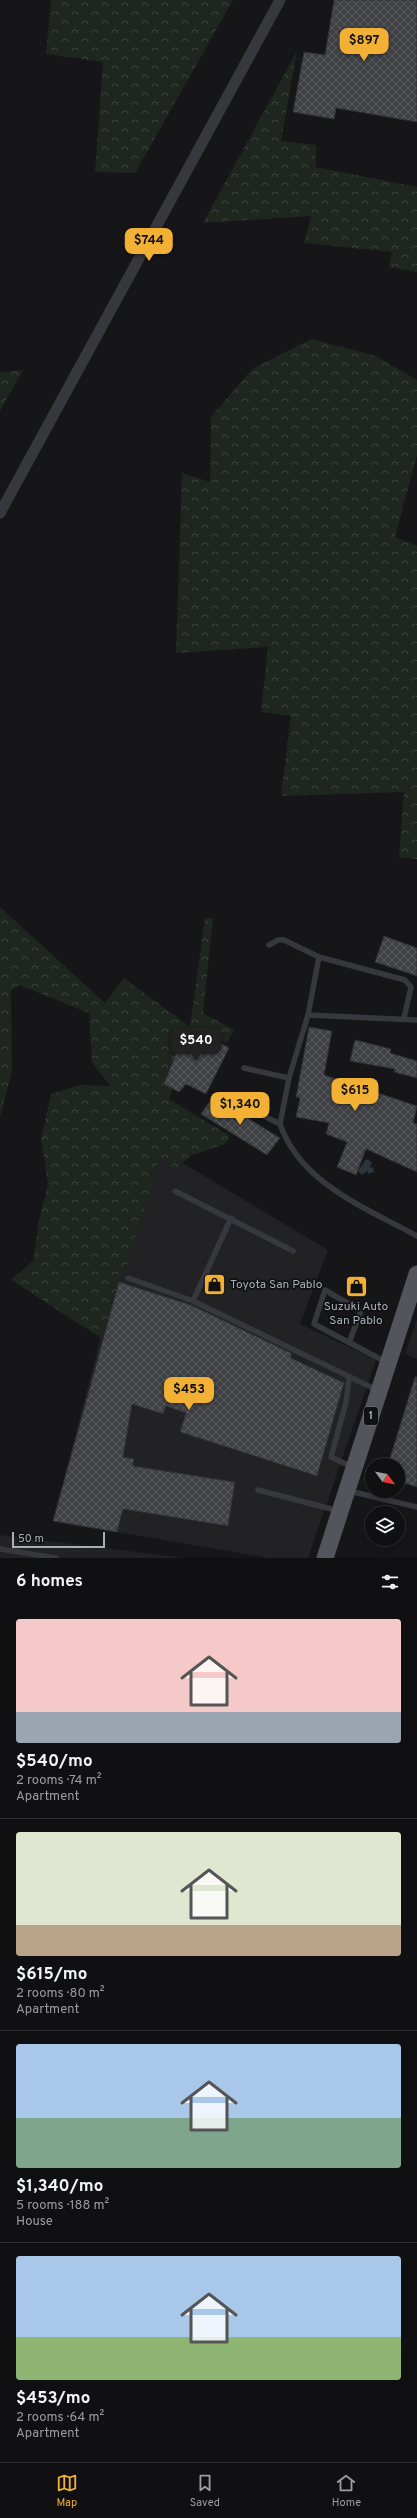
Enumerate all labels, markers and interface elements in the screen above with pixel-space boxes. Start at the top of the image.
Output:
pin: $897 [340,28,388,62]
text: $897 [349,33,379,49]
pin: $744 [125,228,173,262]
text: $744 [134,233,164,249]
pin: $540 [172,1028,220,1062]
text: $540 [180,1033,212,1049]
pin: $615 [331,1078,379,1112]
text: $615 [341,1083,369,1099]
pin: $1,340 [207,1092,273,1126]
text: $1,340 [219,1097,261,1113]
shop icon: Toyota San Pablo [201,1272,227,1298]
shop icon: Suzuki Auto San Pablo [343,1273,369,1299]
place label: Toyota San Pablo [230,1277,323,1293]
place label: Suzuki Auto San Pablo [324,1299,389,1329]
pin: $453 [165,1377,213,1411]
text: $453 [173,1382,205,1398]
road number: 1 [364,1407,378,1425]
north arrow [365,1458,405,1498]
map controls [365,1458,405,1546]
button: layers [365,1506,405,1546]
scale bar [12,1530,105,1549]
text: 50 m [18,1532,44,1546]
text: 6 homes [16,1571,83,1593]
icon: filters [379,1571,401,1593]
icon: home [173,1645,245,1717]
text: $540/mo [16,1751,93,1773]
text: 2 rooms · 74 m² [16,1773,101,1789]
text: Apartment [16,1789,79,1805]
icon: home [173,1858,245,1930]
text: $615/mo [16,1964,87,1986]
text: 2 rooms · 80 m² [16,1986,105,2002]
text: Apartment [16,2002,79,2018]
icon: home [173,2070,245,2142]
text: $1,340/mo [16,2176,103,2198]
text: 5 rooms · 188 m² [16,2198,109,2214]
text: House [16,2214,53,2230]
icon: home [173,2282,245,2354]
text: $453/mo [16,2388,90,2410]
text: 2 rooms · 64 m² [16,2410,104,2426]
text: Apartment [16,2426,79,2442]
tab: Map [56,2472,78,2510]
tab: Saved [190,2472,220,2510]
tab: Home [332,2472,361,2510]

